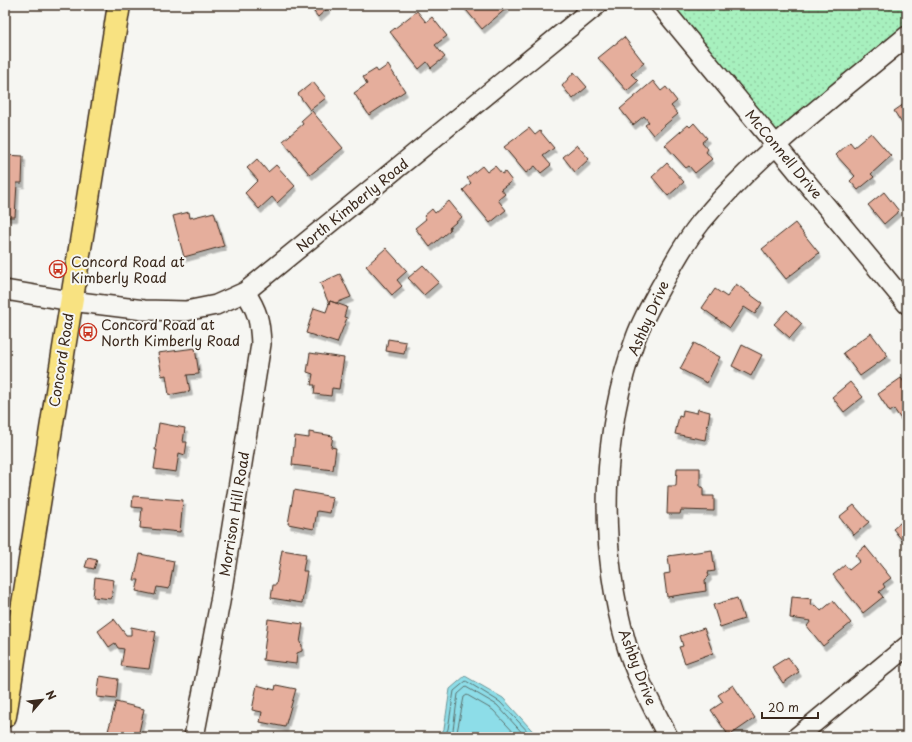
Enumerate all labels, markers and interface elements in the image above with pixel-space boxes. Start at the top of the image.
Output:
street label: McConnell Drive [740,105,828,203]
street label: North Kimberly Road [291,153,413,257]
place label: Concord Road at Kimberly Road [71,251,185,288]
bus stop icon: Concord Road at Kimberly Road [48,259,68,279]
street label: Ashby Drive [622,277,674,359]
street label: Concord Road [43,311,79,409]
place label: Concord Road at North Kimberly Road [101,314,240,351]
bus stop icon: Concord Road at North Kimberly Road [78,322,98,342]
street label: Morrison Hill Road [214,450,254,578]
street label: Ashby Drive [614,626,662,708]
north arrow [22,680,62,720]
text: N [42,687,61,703]
scale bar [762,694,818,720]
text: 20 m [768,698,799,716]

